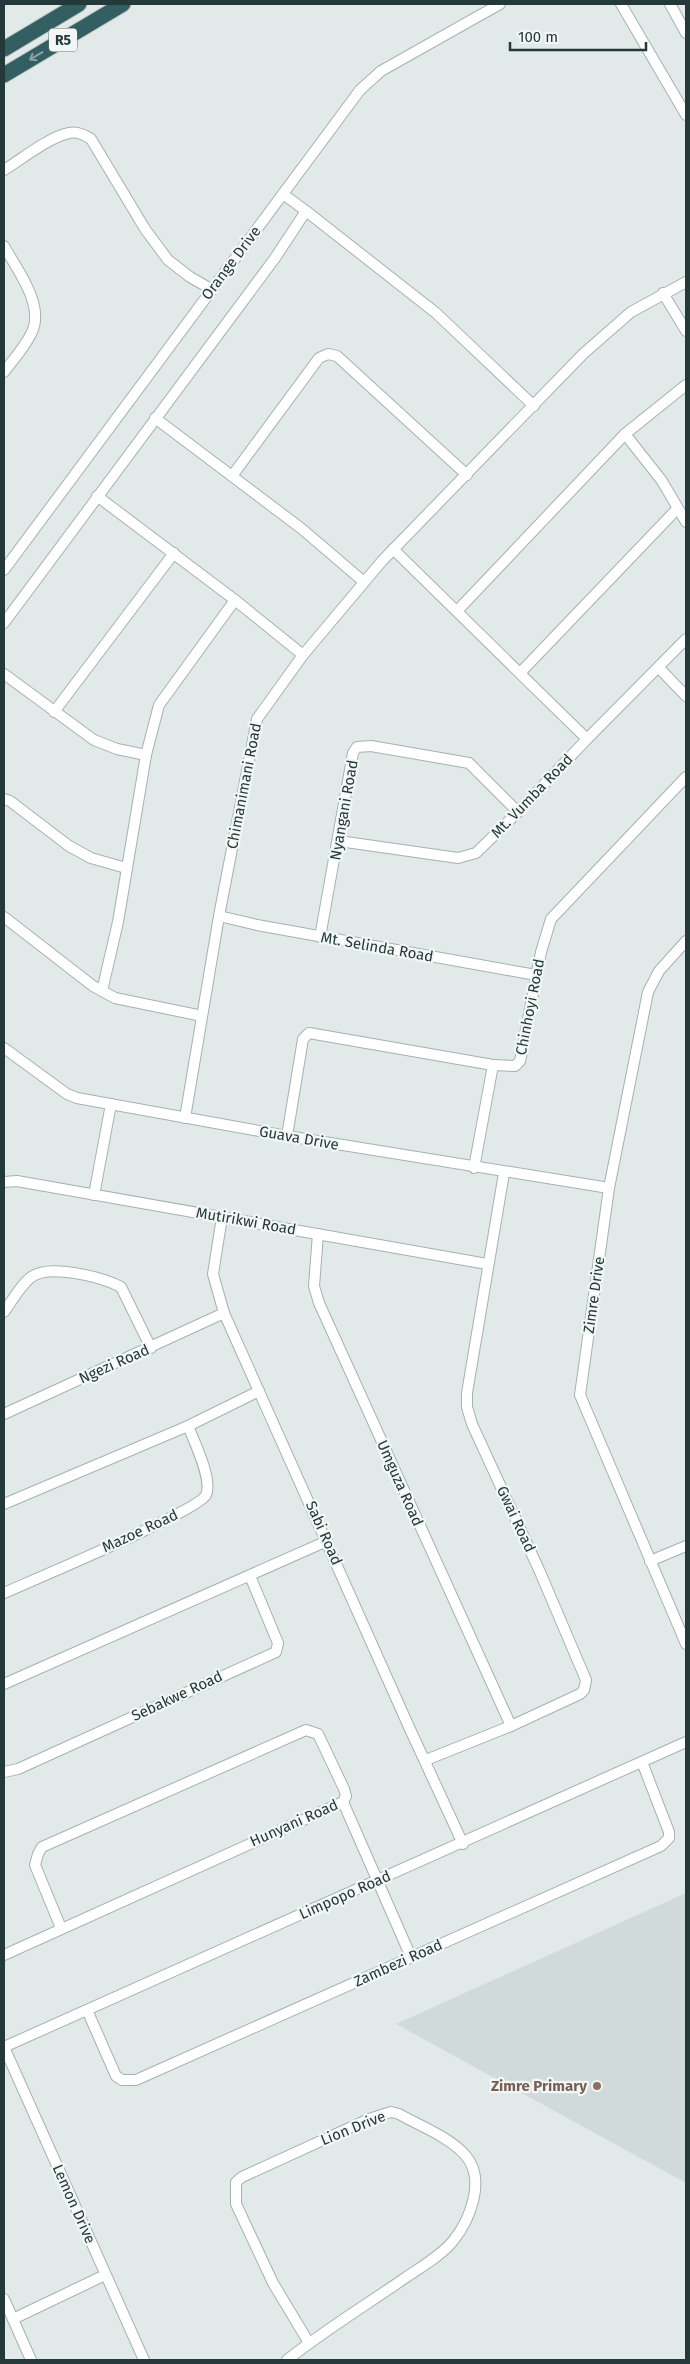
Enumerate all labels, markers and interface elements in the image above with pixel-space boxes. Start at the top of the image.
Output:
scale bar [510,20,646,52]
road number: R5 [49,28,77,52]
text: 100 m [518,28,558,46]
one-way arrow [29,52,43,62]
street label: Orange Drive [197,223,265,303]
street label: Chimanimani Road [223,722,265,850]
street label: Mt. Vumba Road [487,750,577,842]
street label: Nyangani Road [326,758,362,862]
street label: Mt. Selinda Road [319,928,435,966]
street label: Chinhoyi Road [512,957,548,1057]
street label: Guava Drive [258,1122,340,1154]
street label: Mutirikwi Road [195,1203,297,1239]
street label: Zimre Drive [580,1255,608,1335]
street label: Ngezi Road [76,1340,152,1388]
street label: Umguza Road [373,1437,427,1529]
street label: Gwai Road [493,1483,539,1555]
street label: Sabi Road [302,1498,346,1568]
street label: Mazoe Road [99,1506,181,1556]
street label: Sebakwe Road [129,1667,225,1725]
street label: Hunyani Road [247,1796,341,1850]
street label: Limpopo Road [296,1867,394,1923]
street label: Zambezi Road [351,1935,445,1991]
place label: Zimre Primary [491,2077,587,2095]
marker: Zimre Primary [591,2080,603,2092]
street label: Lion Drive [318,2107,388,2149]
street label: Lemon Drive [49,2162,99,2246]

